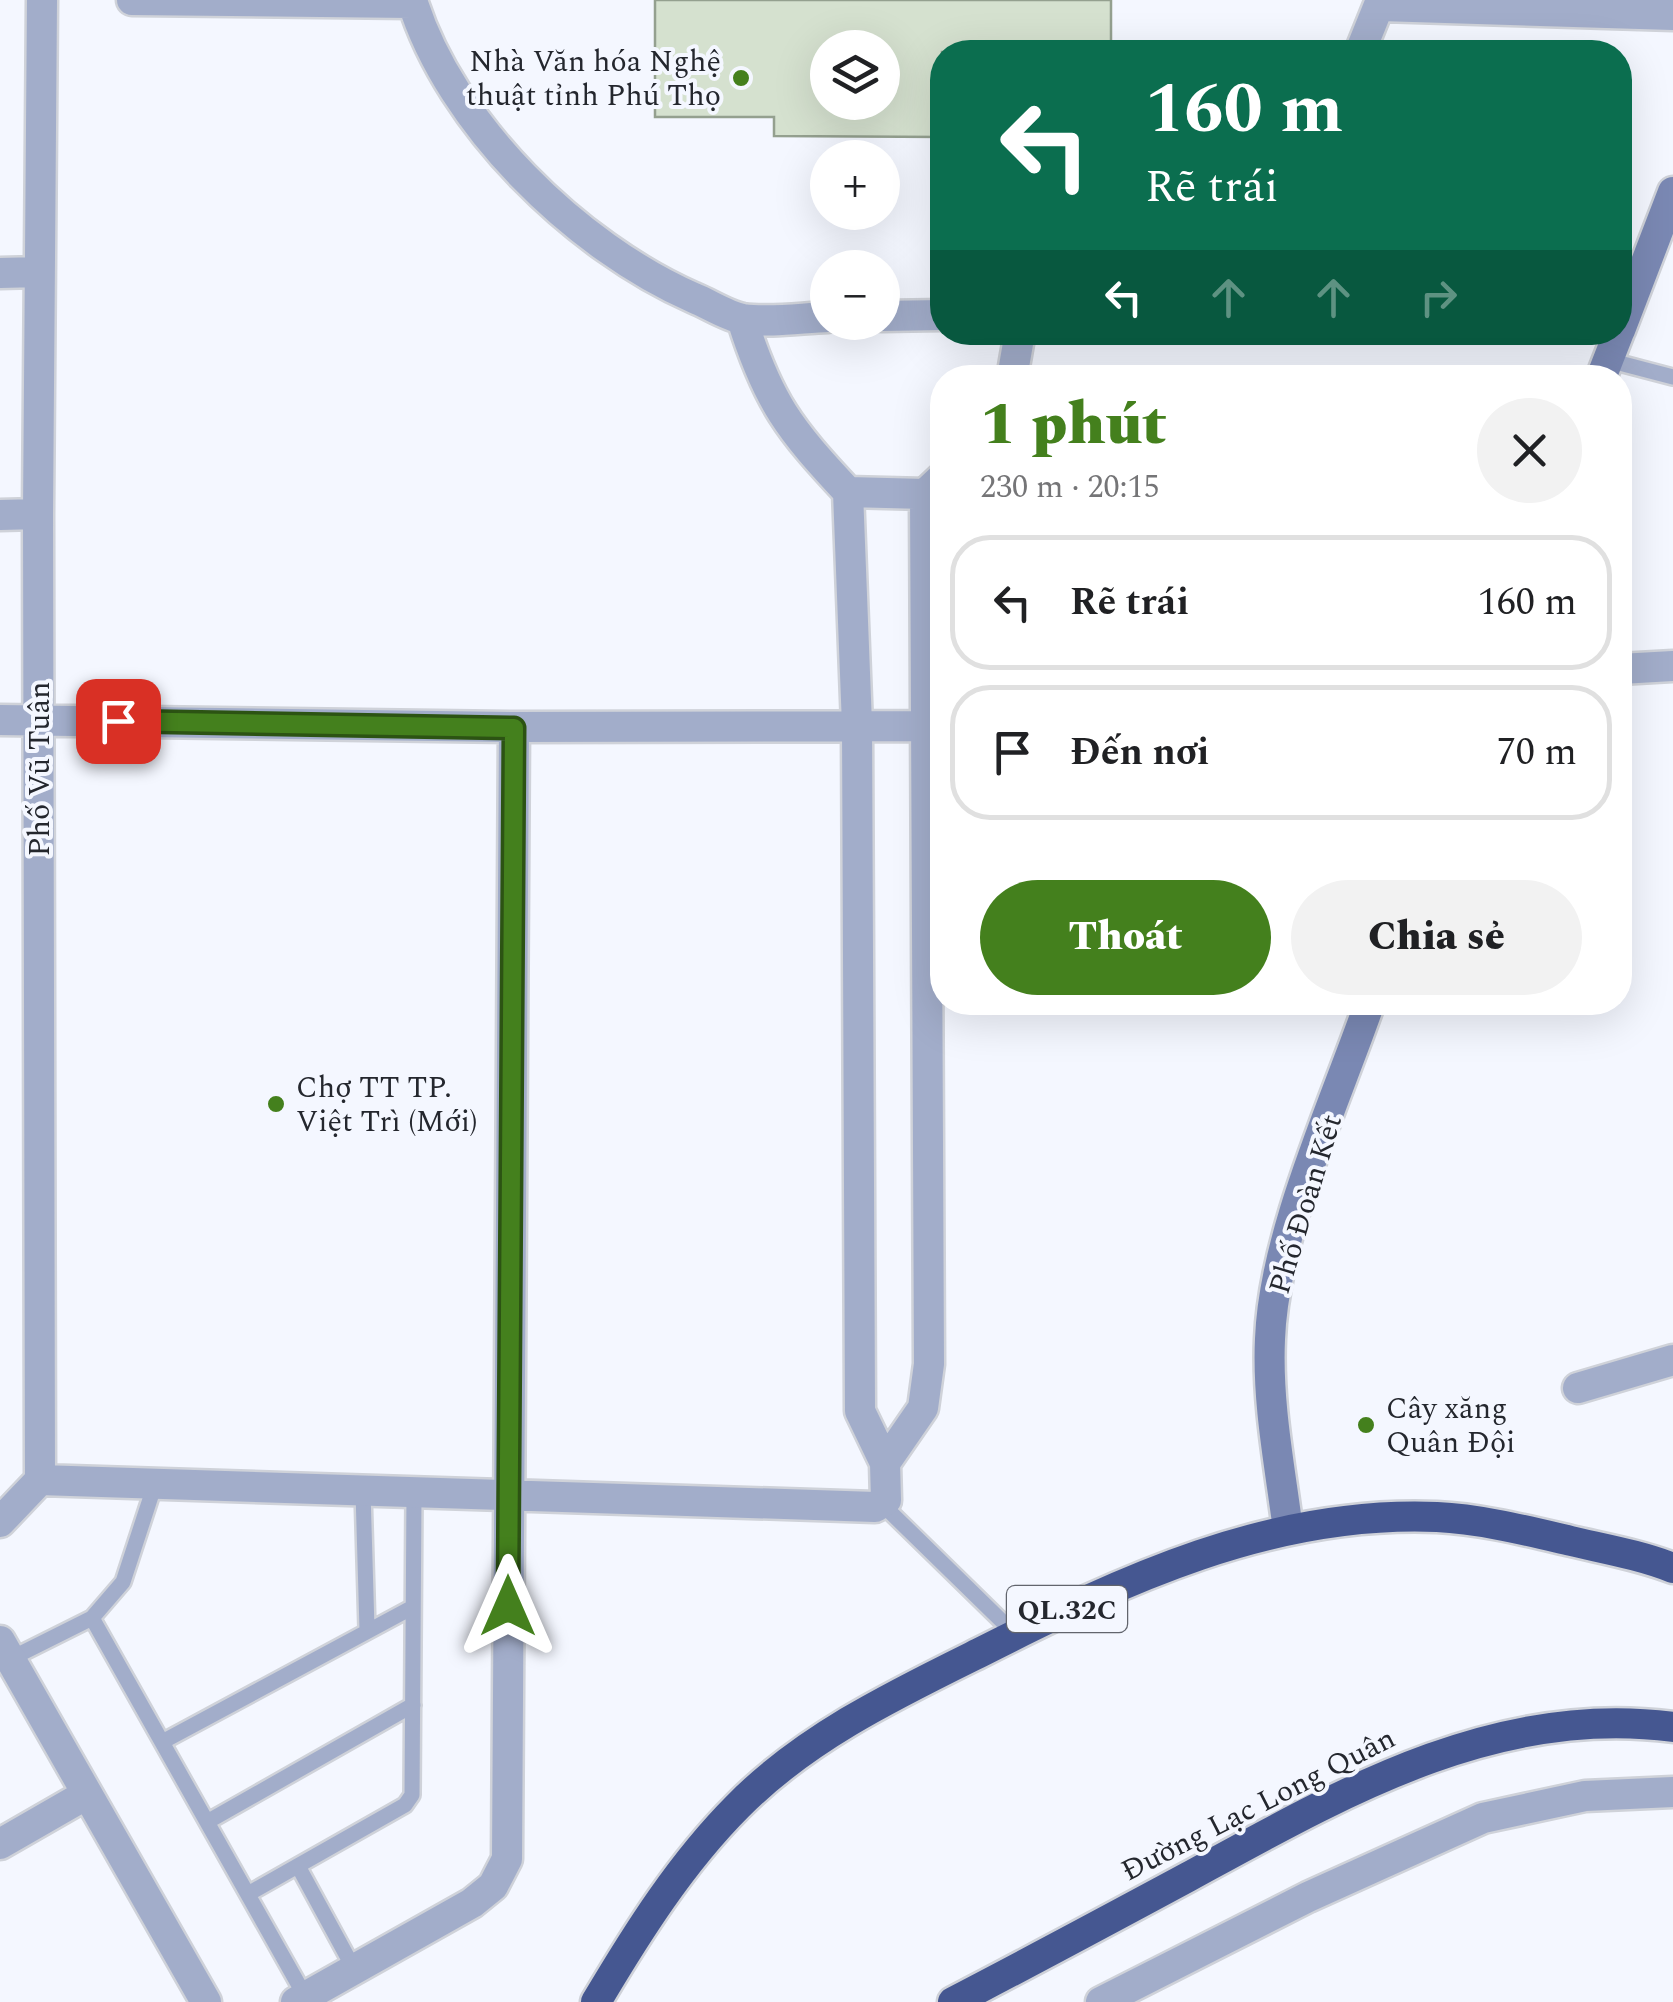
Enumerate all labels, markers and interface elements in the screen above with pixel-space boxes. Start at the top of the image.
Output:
map controls [810,30,900,340]
button: layers [810,30,900,120]
place label: Nhà Văn hóa Nghệ thuật tỉnh Phú Thọ [466,39,721,119]
text: 160 m [1145,57,1343,163]
marker: Nhà Văn hóa Nghệ thuật tỉnh Phú Thọ [730,67,752,89]
icon: left [980,80,1110,210]
button: + [810,140,900,230]
text: Rẽ trái [1145,153,1279,222]
button: − [810,250,900,340]
icon: left [1096,270,1151,325]
icon: ahead [1201,270,1256,325]
icon: ahead [1306,270,1361,325]
icon: right [1411,270,1466,325]
text: 1 phút [980,379,1167,471]
button: close [1477,398,1582,503]
text: 230 m · 20:15 [980,463,1160,512]
text: Rẽ trái [1070,574,1189,632]
text: 160 m [1478,574,1577,632]
icon: left [985,575,1040,630]
pin [76,679,161,764]
street label: Phố Vũ Tuân [17,681,63,857]
icon: arrive [91,694,146,749]
text: Đến nơi [1070,724,1209,782]
text: 70 m [1497,724,1577,782]
icon: arrive [985,725,1040,780]
button: Thoát [980,880,1271,995]
button: Chia sẻ [1291,880,1582,995]
place label: Chợ TT TP. Việt Trì (Mới) [296,1065,477,1145]
marker: Chợ TT TP. Việt Trì (Mới) [265,1093,287,1115]
street label: Phố Đoàn Kết [1257,1109,1355,1300]
place label: Cây xăng Quân Đội [1386,1386,1516,1466]
marker: Cây xăng Quân Đội [1355,1414,1377,1436]
position arrow [456,1554,560,1658]
road number: QL.32C [1007,1586,1127,1632]
street label: Đường Lạc Long Quân [1113,1716,1404,1894]

